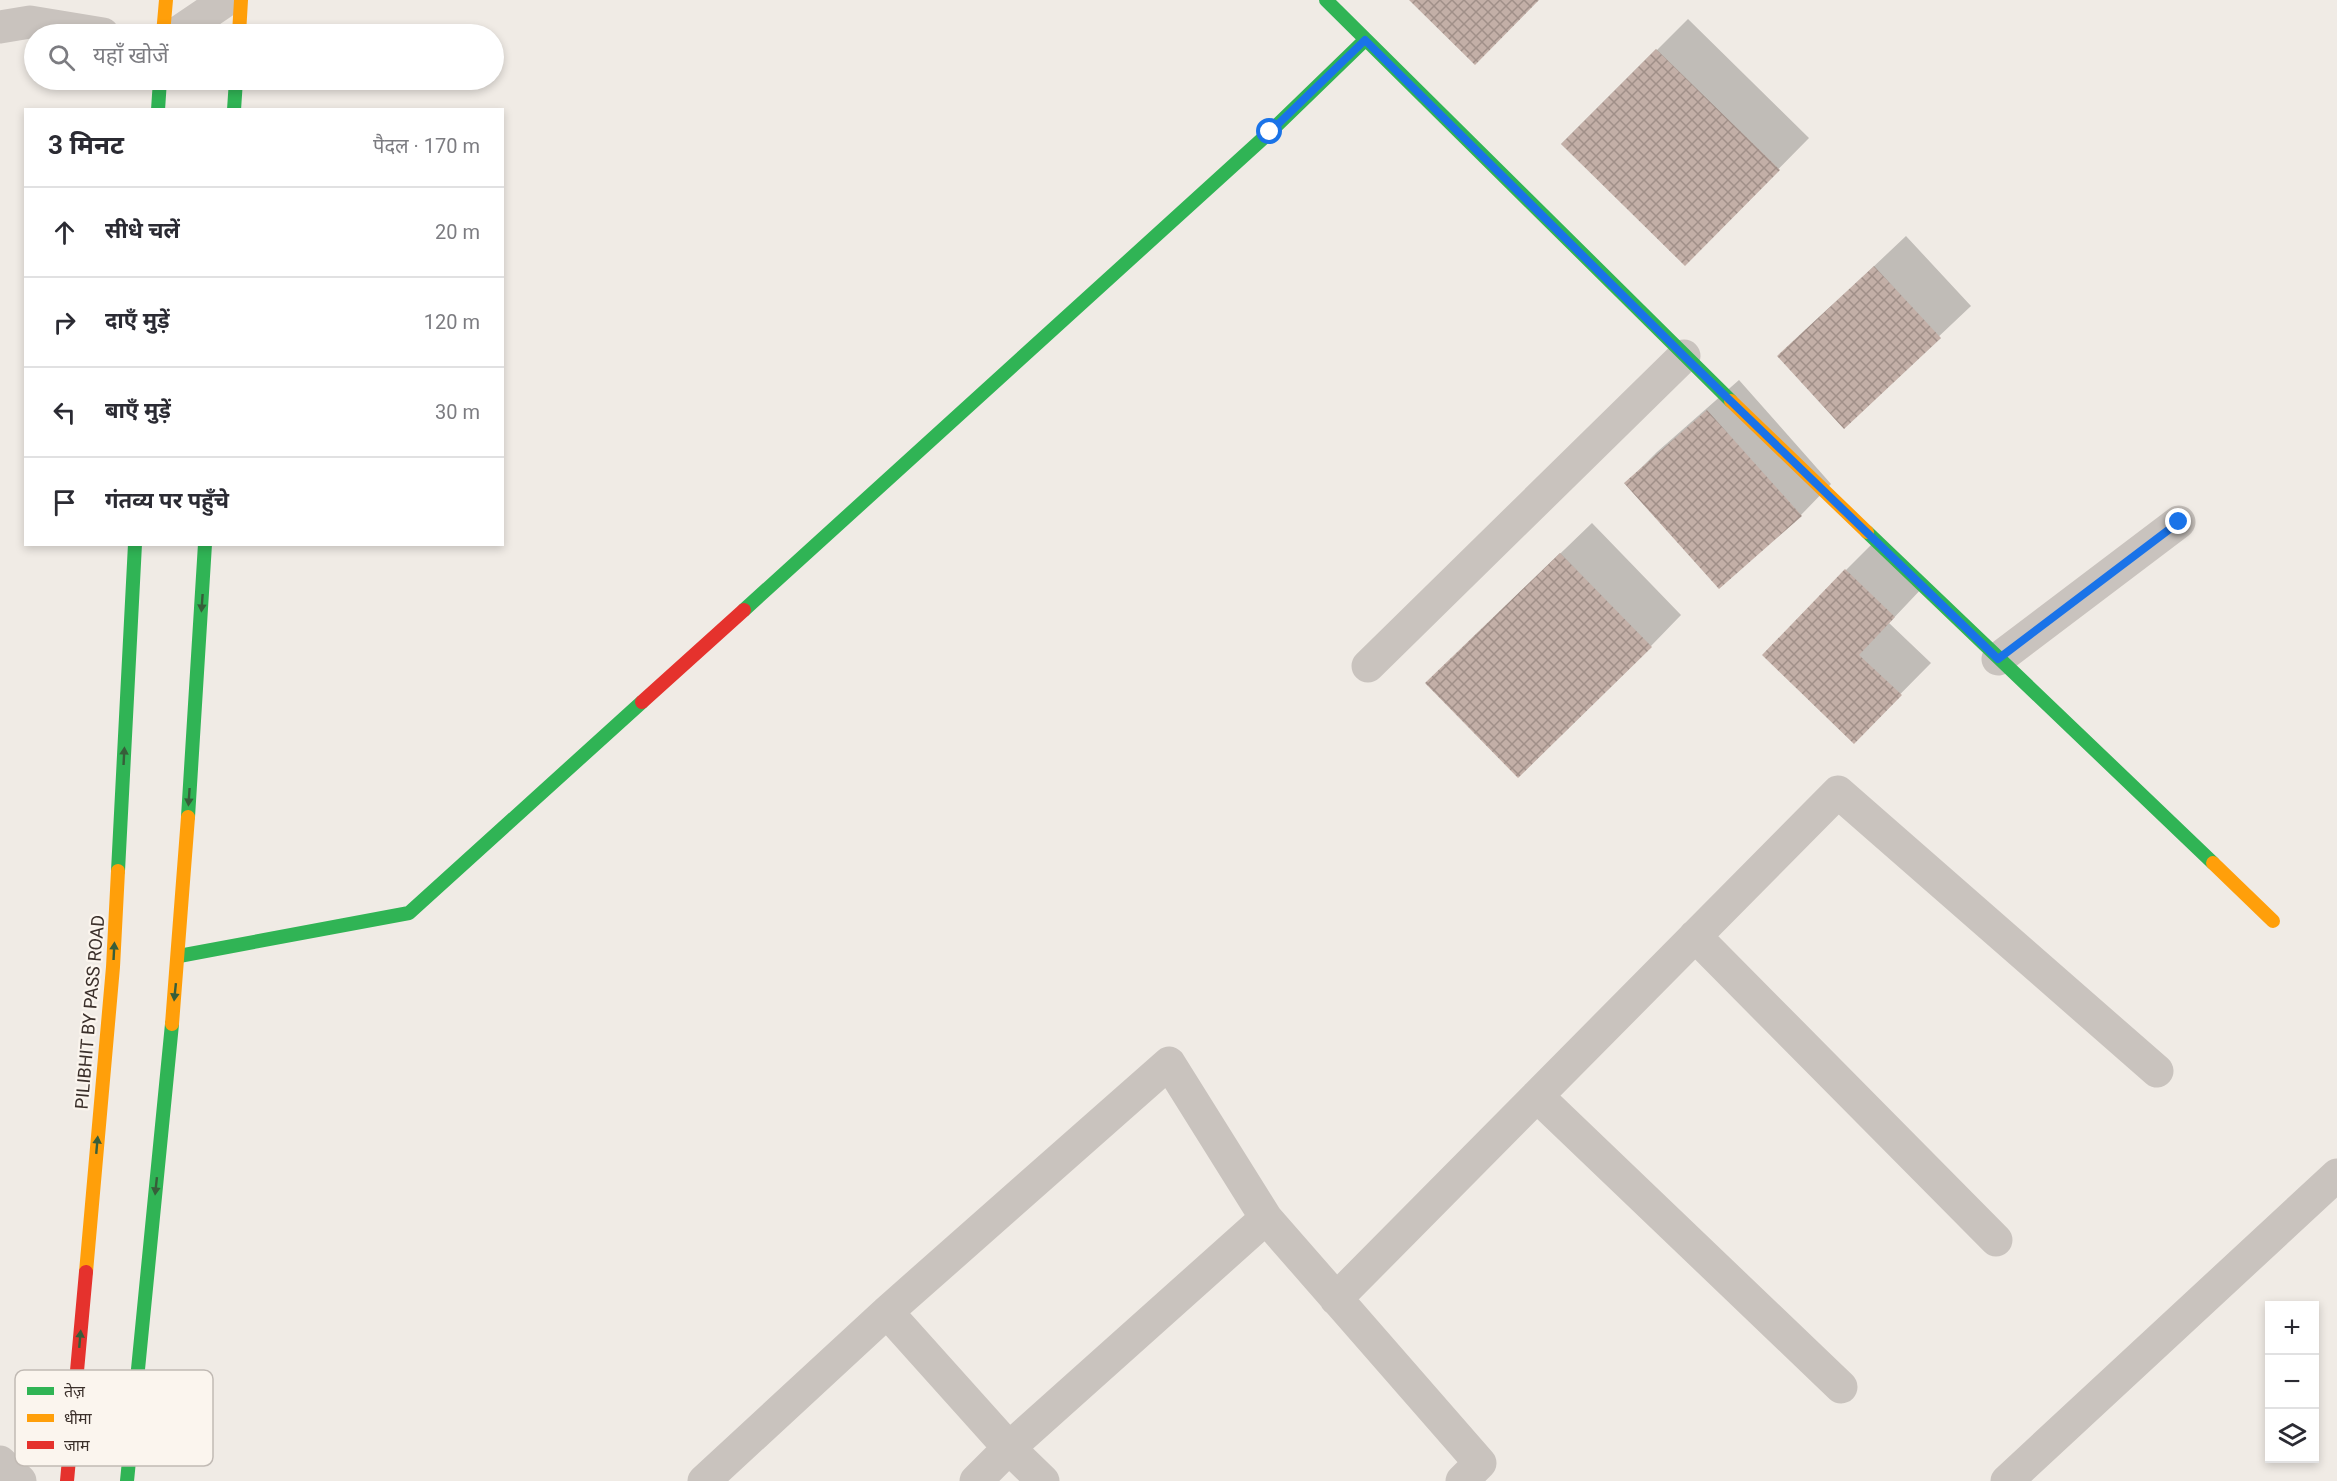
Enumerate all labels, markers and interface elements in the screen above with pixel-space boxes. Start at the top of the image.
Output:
search box [24,24,504,90]
icon: search [45,41,78,74]
text: यहाँ खोजें [93,43,169,68]
route start [1256,118,1282,144]
text: 3 मिनट [48,130,124,160]
text: पैदल · 170 m [373,134,480,158]
icon: ahead [48,216,81,249]
text: सीधे चलें [105,218,180,243]
text: 20 m [435,220,480,244]
icon: right [48,306,81,339]
text: दाएँ मुड़ें [105,308,170,333]
text: 120 m [424,310,480,334]
icon: left [48,396,81,429]
text: बाएँ मुड़ें [105,398,171,423]
text: 30 m [435,400,480,424]
icon: arrive [48,486,81,519]
text: गंतव्य पर पहुँचे [105,488,229,513]
route end [2165,508,2191,534]
one-way arrow [197,593,206,612]
one-way arrow [120,746,129,765]
one-way arrow [184,788,194,807]
street label: PILIBHIT BY PASS ROAD [71,914,108,1110]
one-way arrow [109,941,119,960]
one-way arrow [170,982,180,1001]
one-way arrow [92,1135,102,1154]
one-way arrow [151,1177,161,1196]
map controls [2265,1301,2319,1463]
button: + [2265,1301,2319,1355]
one-way arrow [75,1330,84,1349]
button: − [2265,1355,2319,1409]
legend [15,1370,213,1466]
text: तेज़ [64,1382,86,1401]
text: धीमा [64,1409,93,1428]
button: layers [2265,1409,2319,1463]
text: जाम [64,1436,90,1455]

